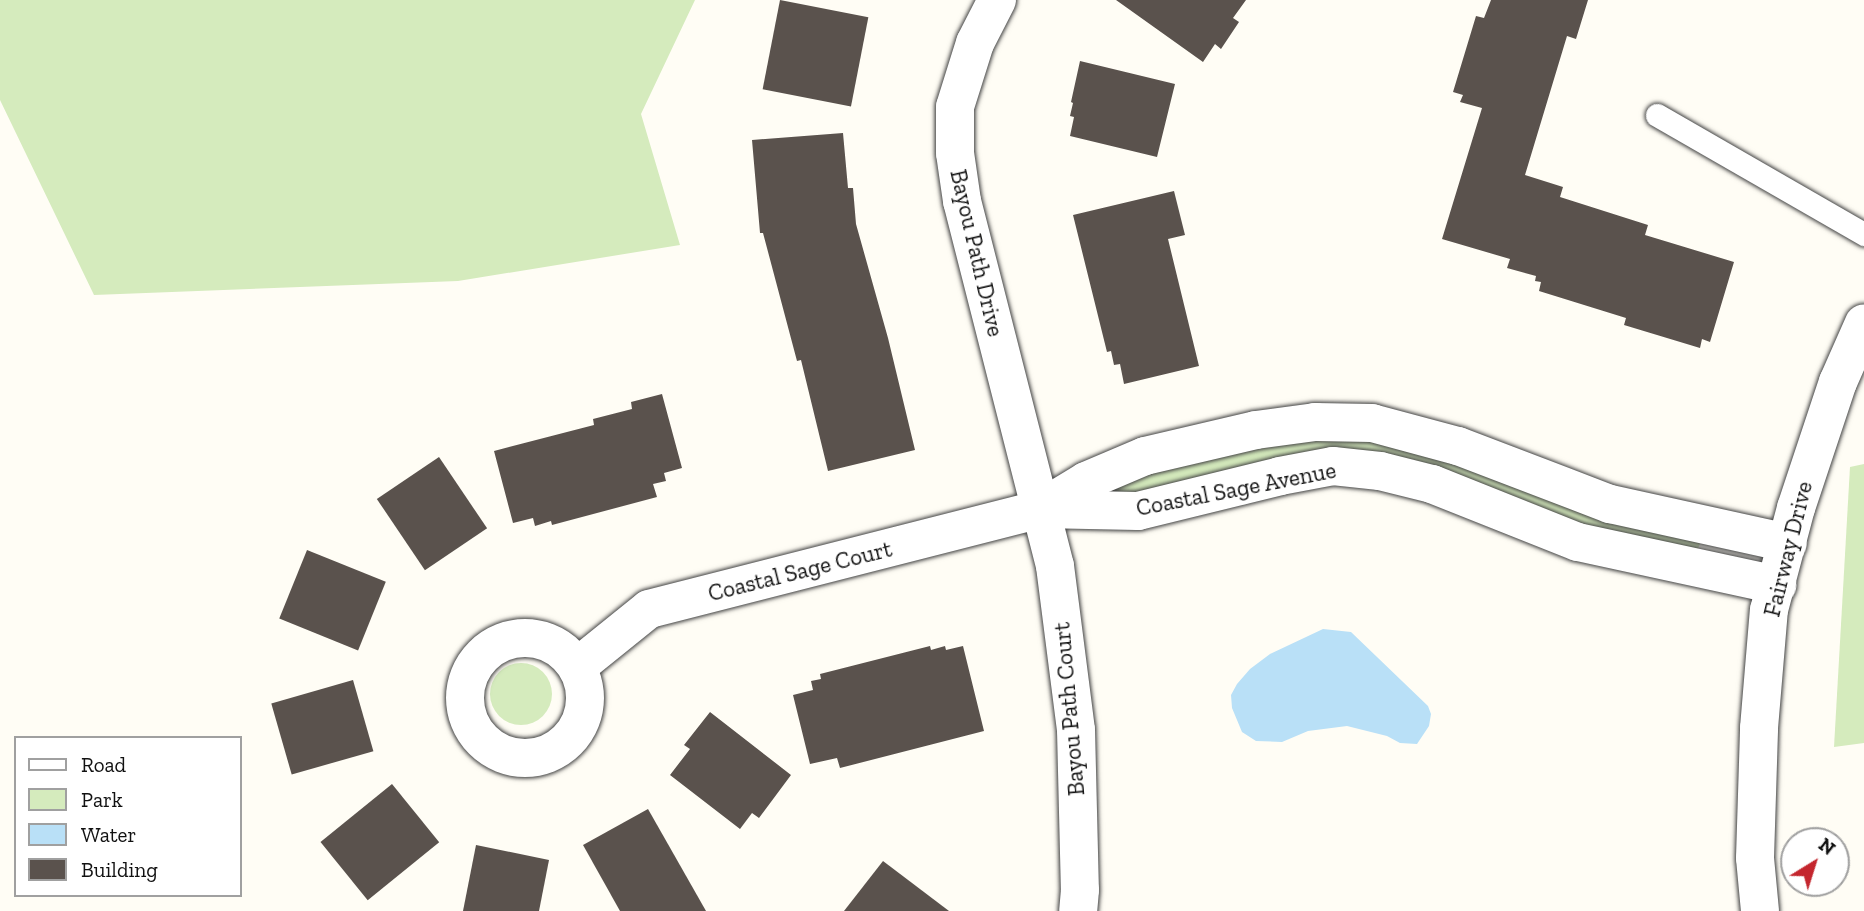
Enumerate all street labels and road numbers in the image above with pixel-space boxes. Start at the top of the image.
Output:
street label: Bayou Path Drive [944,167,1010,339]
street label: Coastal Sage Avenue [1133,456,1339,522]
street label: Fairway Drive [1758,478,1818,620]
street label: Coastal Sage Court [705,535,895,607]
street label: Bayou Path Court [1048,621,1090,797]

